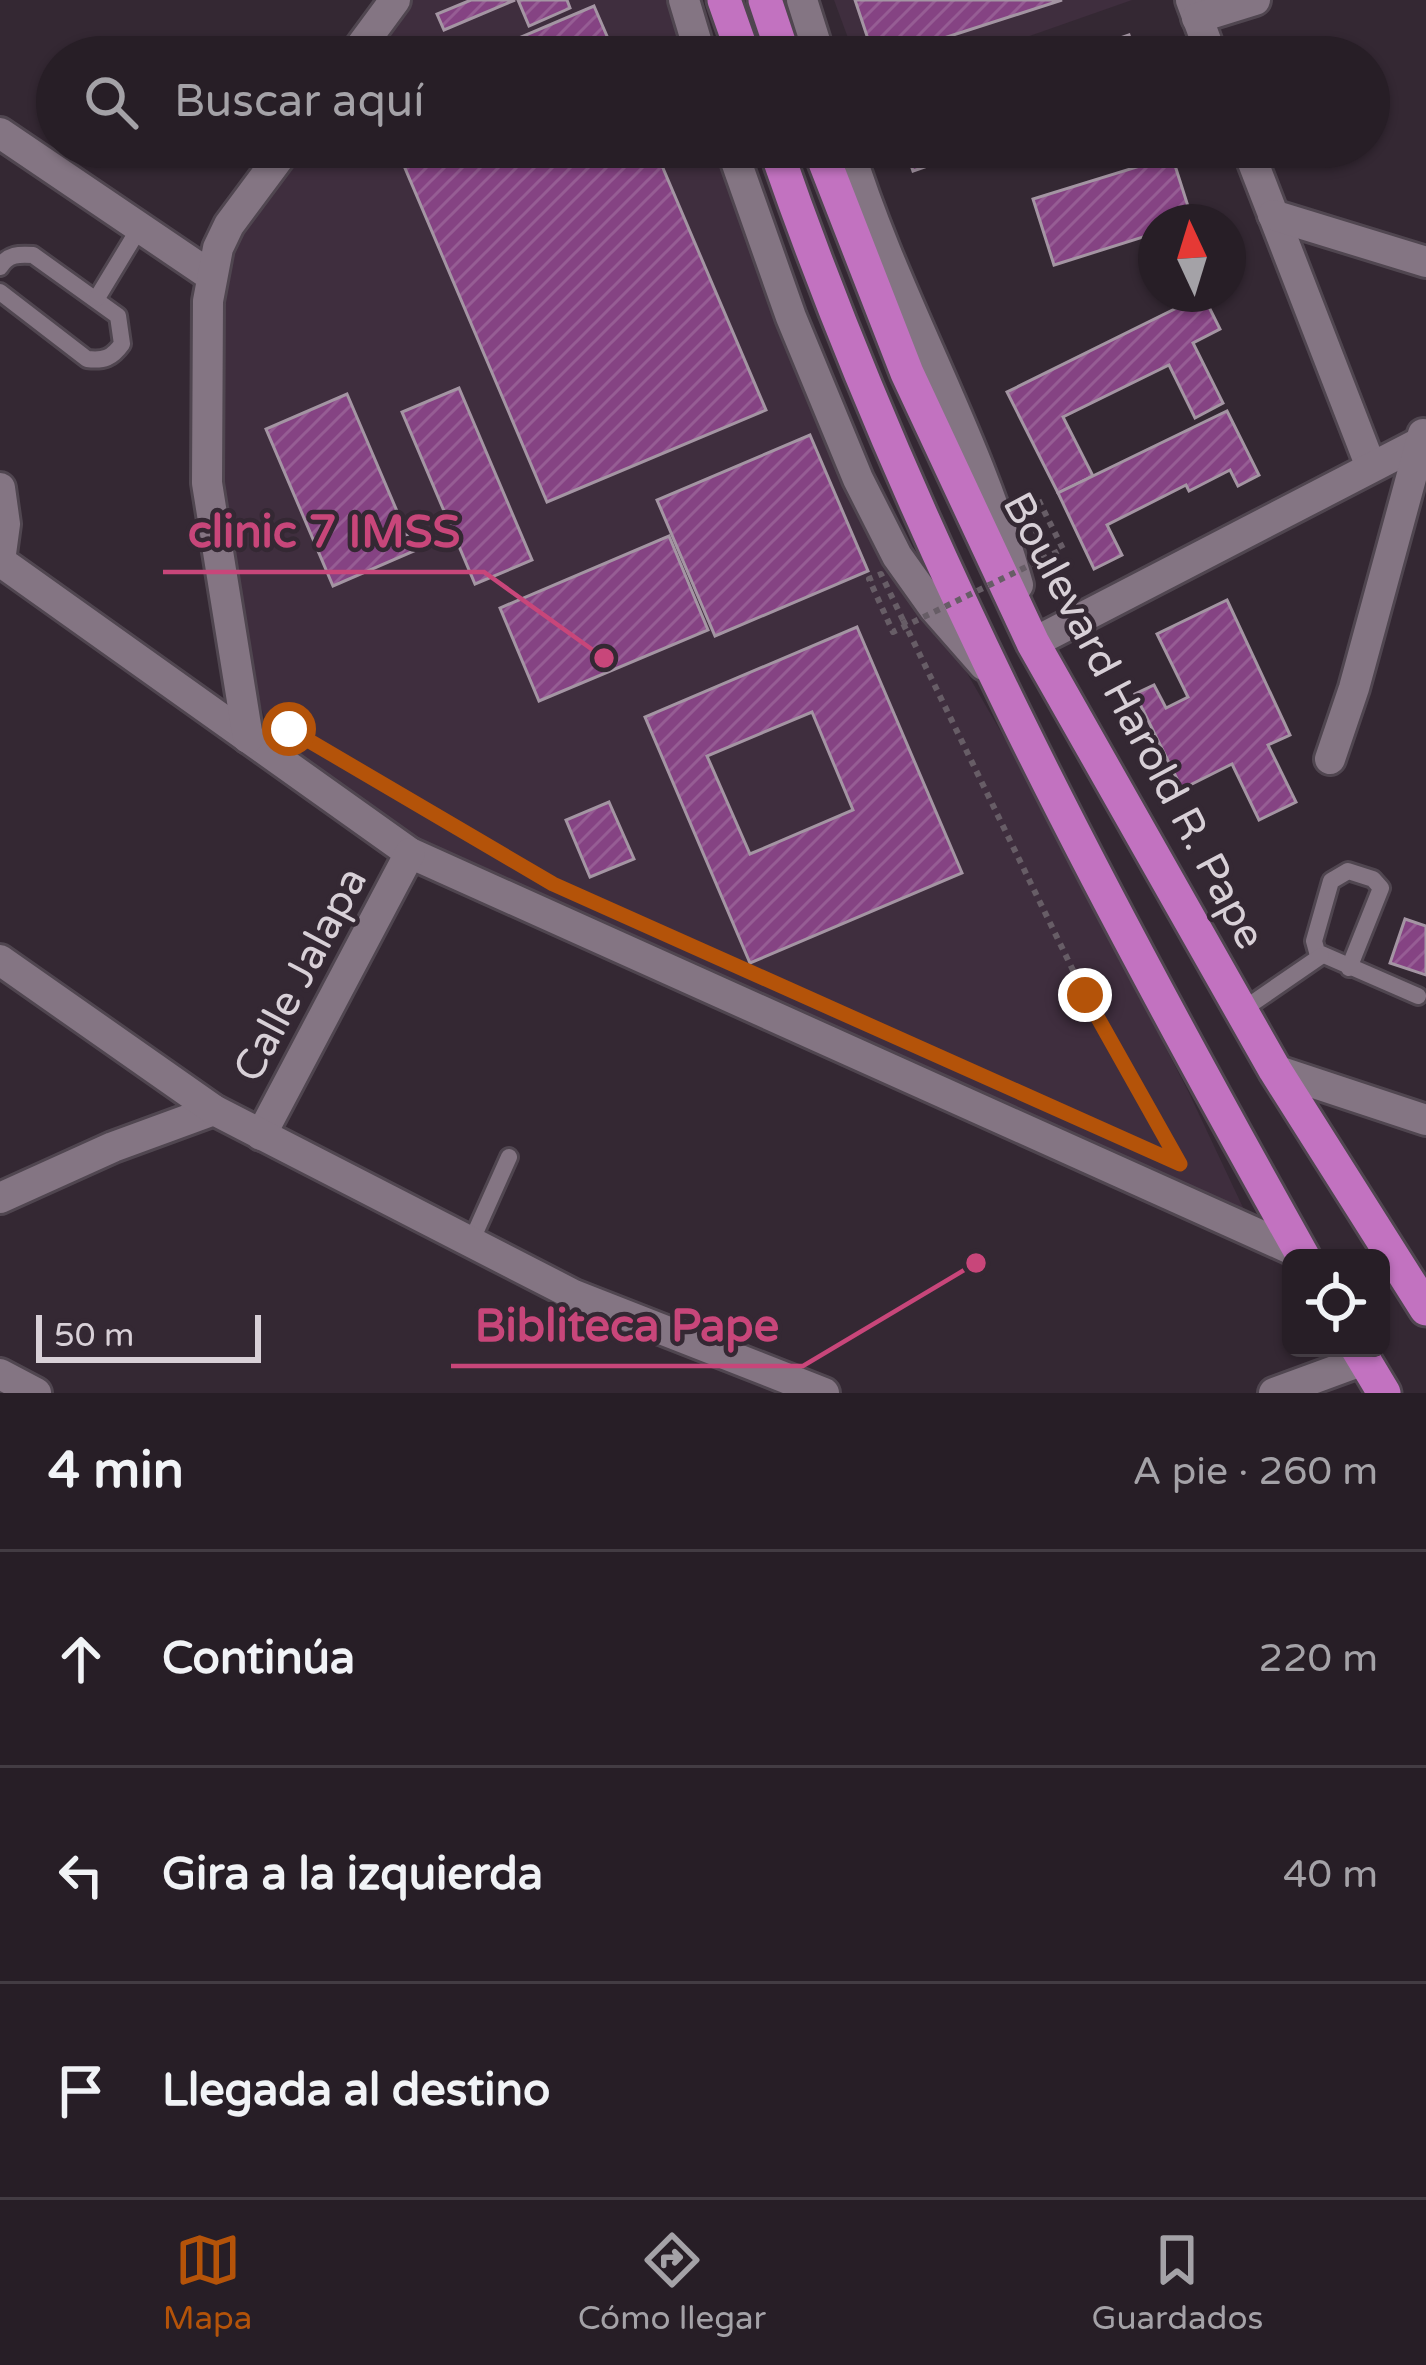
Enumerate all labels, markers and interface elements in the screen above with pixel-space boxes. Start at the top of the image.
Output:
search box [36,36,1390,168]
icon: search [78,69,144,135]
text: Buscar aquí [174,75,424,129]
north arrow [1138,204,1246,312]
street label: Boulevard Harold R. Pape [992,484,1276,958]
callout: clinic 7 IMSS [163,491,484,572]
text: clinic 7 IMSS [188,506,460,560]
route start [262,702,316,756]
street label: Calle Jalapa [222,859,378,1091]
route end [1058,968,1112,1022]
map controls [1282,1249,1390,1357]
button: locate [1282,1249,1390,1357]
callout: Bibliteca Pape [451,1285,803,1366]
text: Bibliteca Pape [475,1300,779,1354]
scale bar [36,1309,261,1362]
text: 50 m [54,1316,134,1355]
text: 4 min [48,1440,184,1502]
text: A pie · 260 m [1133,1448,1378,1495]
icon: ahead [48,1626,114,1692]
text: Continúa [162,1632,355,1686]
text: 220 m [1259,1635,1378,1682]
icon: left [48,1842,114,1908]
text: Gira a la izquierda [162,1848,543,1902]
text: 40 m [1283,1851,1378,1898]
icon: arrive [48,2058,114,2124]
text: Llegada al destino [162,2064,550,2118]
tab: Mapa [163,2227,252,2338]
tab: Cómo llegar [578,2227,766,2338]
tab: Guardados [1091,2227,1263,2338]

